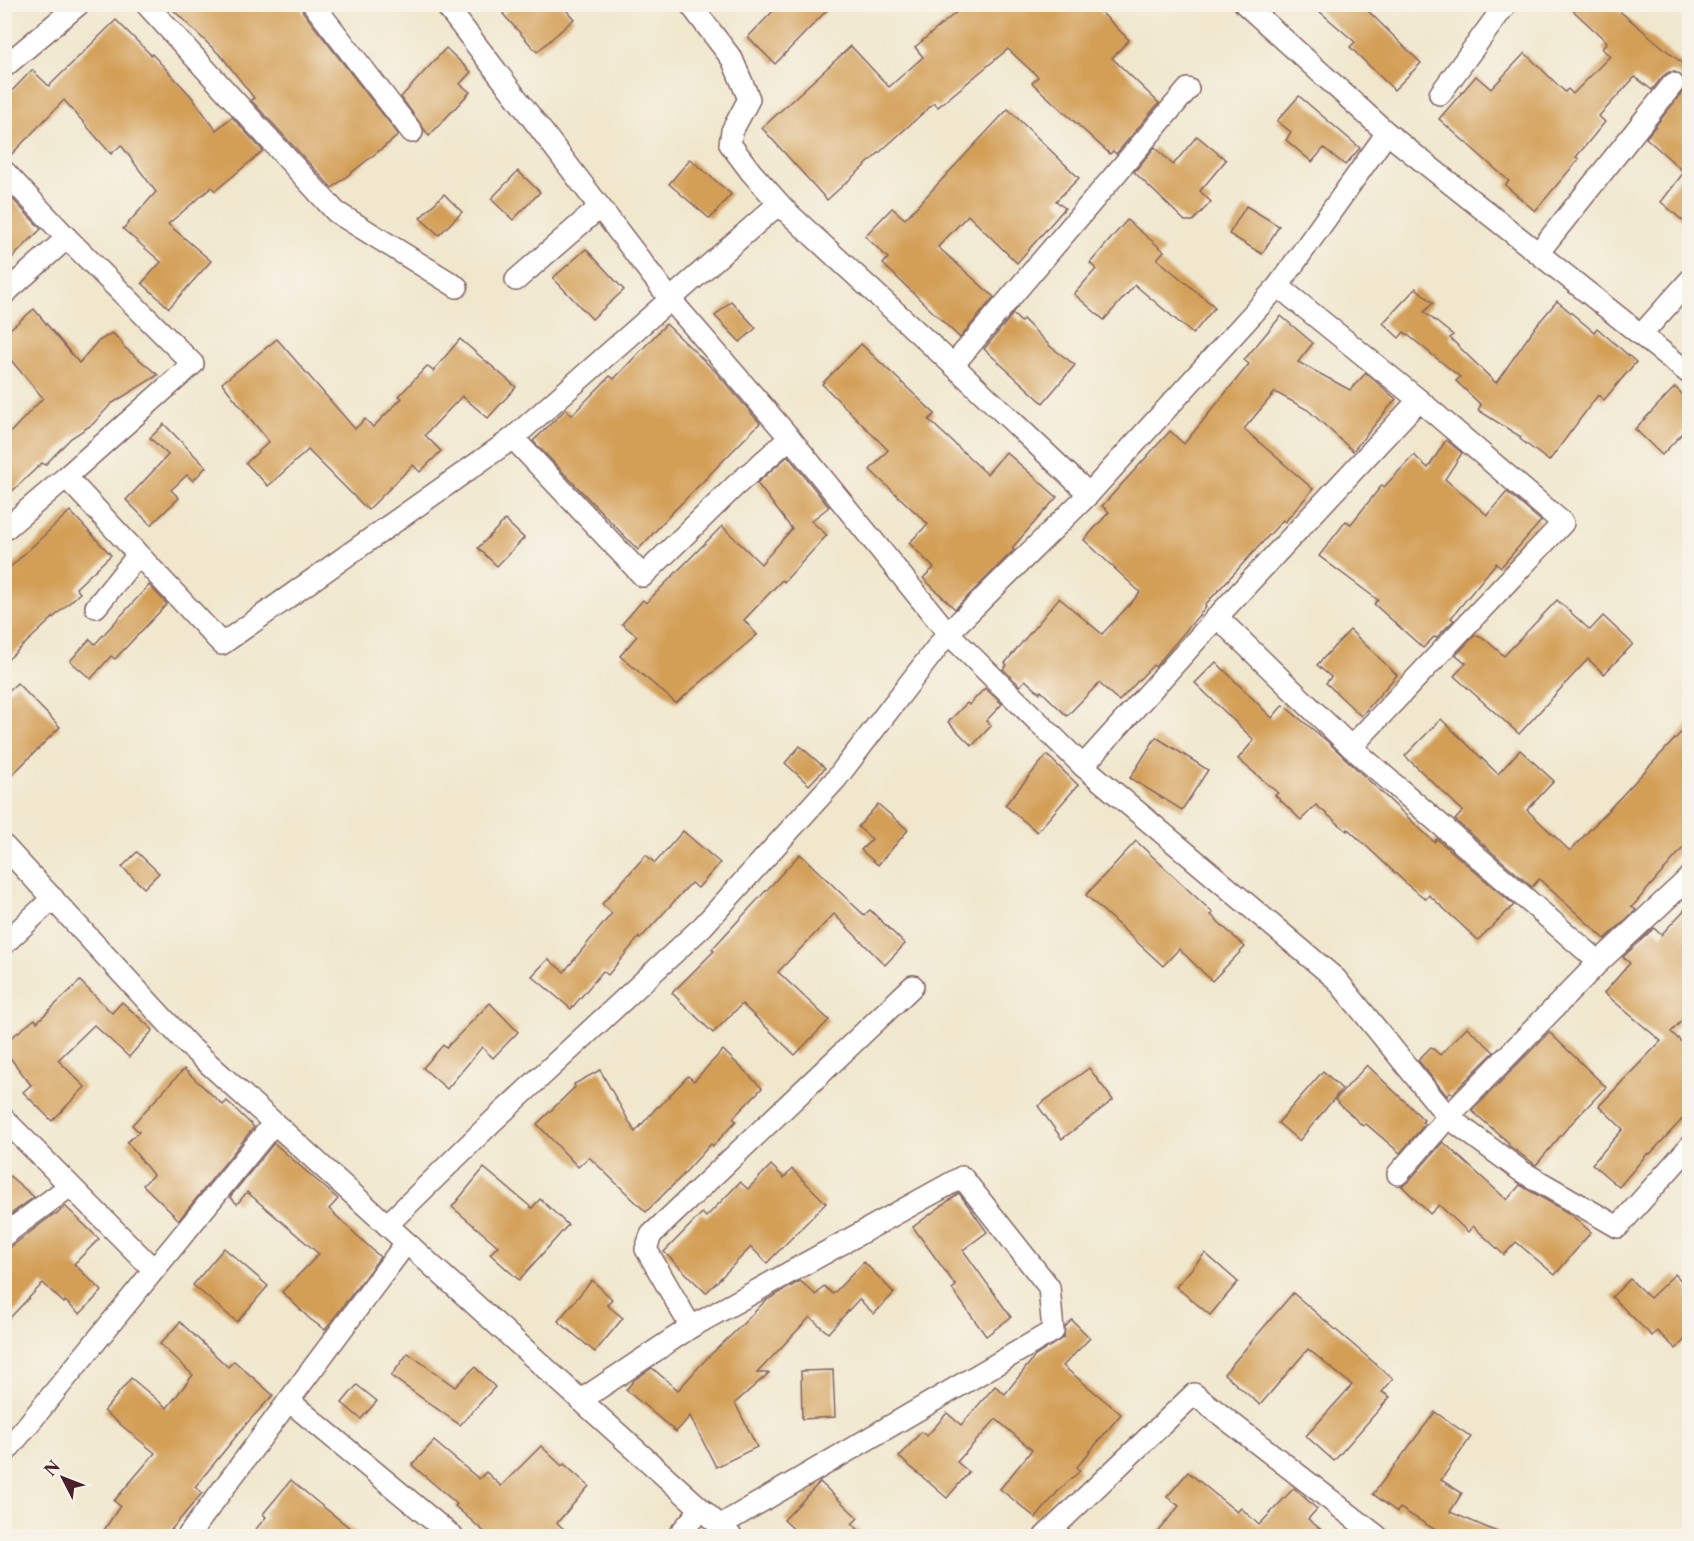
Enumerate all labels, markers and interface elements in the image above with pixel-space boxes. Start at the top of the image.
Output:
north arrow [33,1448,93,1508]
text: N [40,1456,64,1480]

